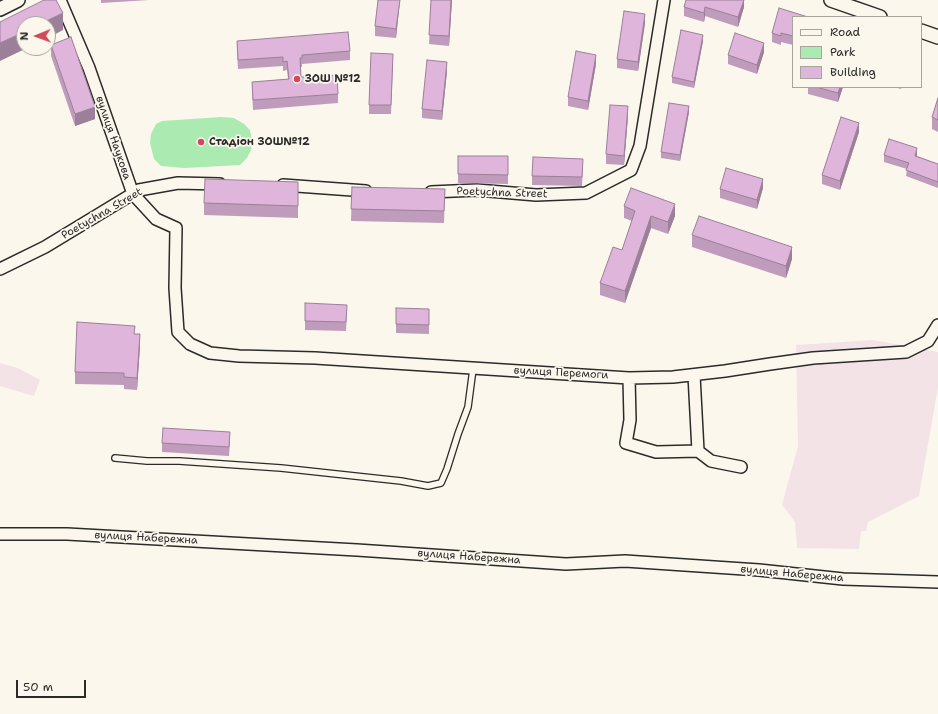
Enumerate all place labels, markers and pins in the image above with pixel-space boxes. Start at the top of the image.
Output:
place label: ЗОШ №12 [305,72,361,86]
marker: ЗОШ №12 [292,74,302,84]
place label: Стадіон ЗОШ№12 [209,135,310,149]
marker: Стадіон ЗОШ№12 [196,137,206,147]

